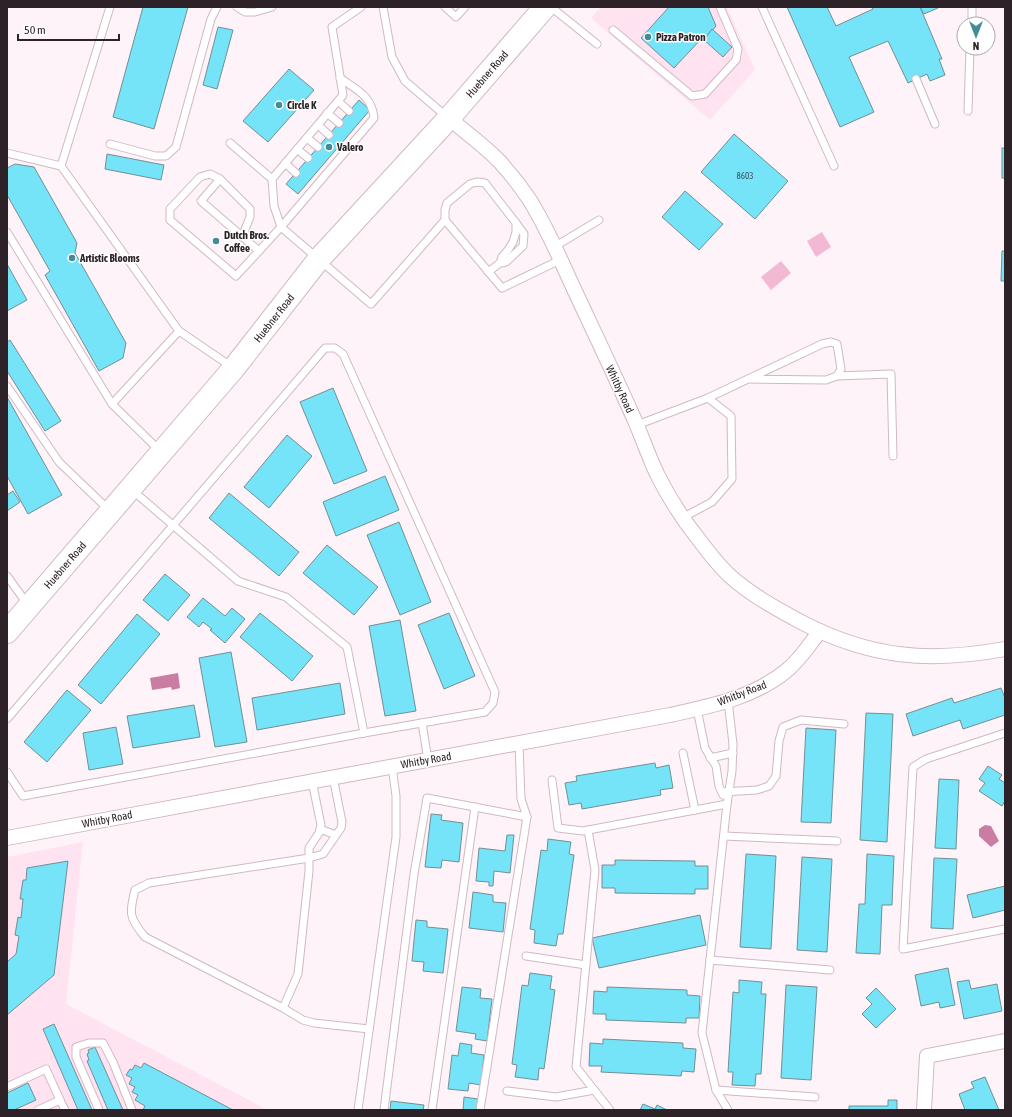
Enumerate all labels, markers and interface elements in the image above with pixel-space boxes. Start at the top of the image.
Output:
scale bar [18,16,119,42]
north arrow [956,16,996,56]
text: 50 m [24,23,46,37]
place label: Pizza Patron [656,31,706,43]
marker: Pizza Patron [643,32,653,42]
text: N [973,40,979,52]
street label: Huebner Road [463,48,511,100]
place label: Circle K [287,99,317,111]
marker: Circle K [274,100,284,110]
place label: Valero [336,141,363,153]
marker: Valero [324,142,334,152]
house number: 8603 [737,171,753,181]
place label: Dutch Bros. Coffee [224,229,269,254]
marker: Dutch Bros. Coffee [211,236,221,246]
place label: Artistic Blooms [79,252,140,264]
marker: Artistic Blooms [67,253,77,263]
street label: Huebner Road [251,291,297,345]
street label: Whitby Road [604,363,636,415]
street label: Huebner Road [41,539,89,591]
street label: Whitby Road [716,678,768,708]
street label: Whitby Road [400,750,452,770]
street label: Whitby Road [81,808,133,830]

